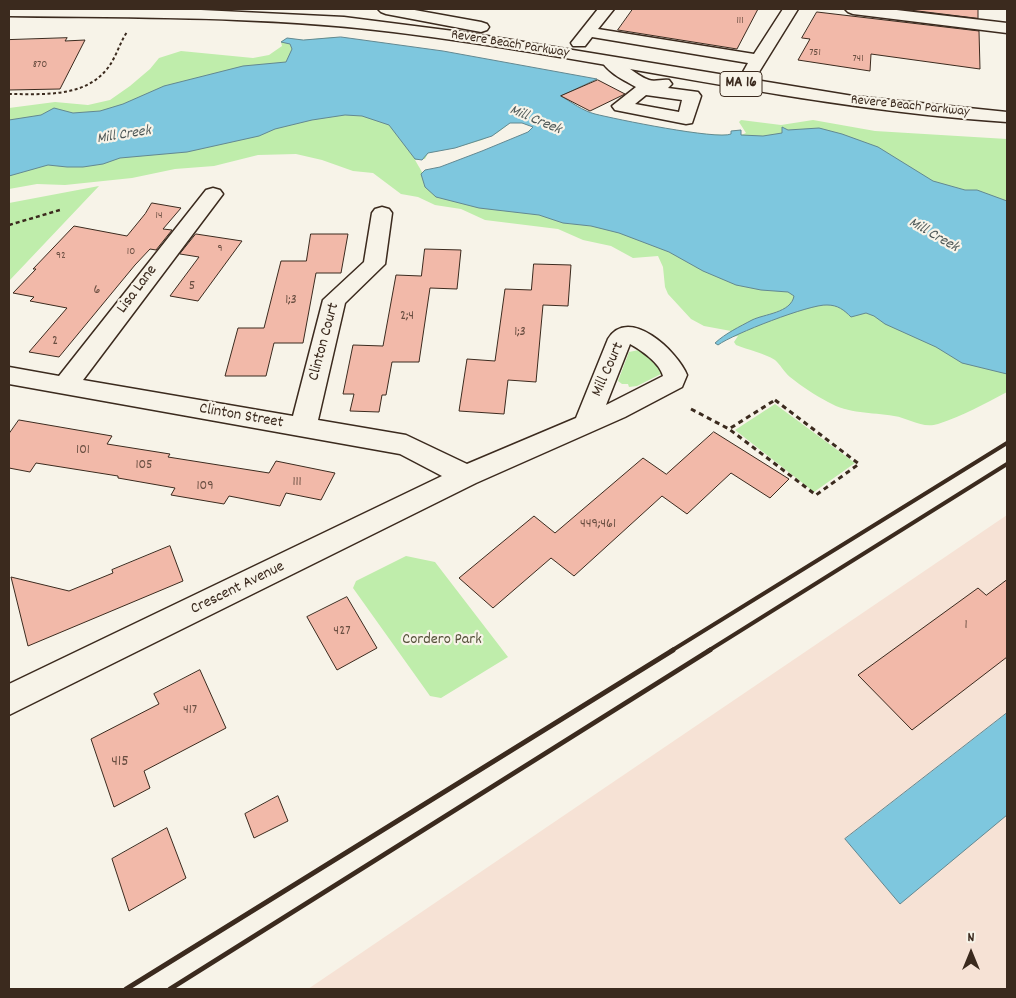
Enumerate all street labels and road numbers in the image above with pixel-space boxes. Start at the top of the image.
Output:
street label: Revere Beach Parkway [450,27,570,63]
road number: MA 16 [720,72,762,96]
street label: Revere Beach Parkway [850,92,970,122]
street label: Lisa Lane [114,262,162,318]
street label: Clinton Court [305,301,345,383]
street label: Mill Court [589,340,629,400]
street label: Clinton Street [197,400,285,434]
street label: Crescent Avenue [188,558,288,620]

